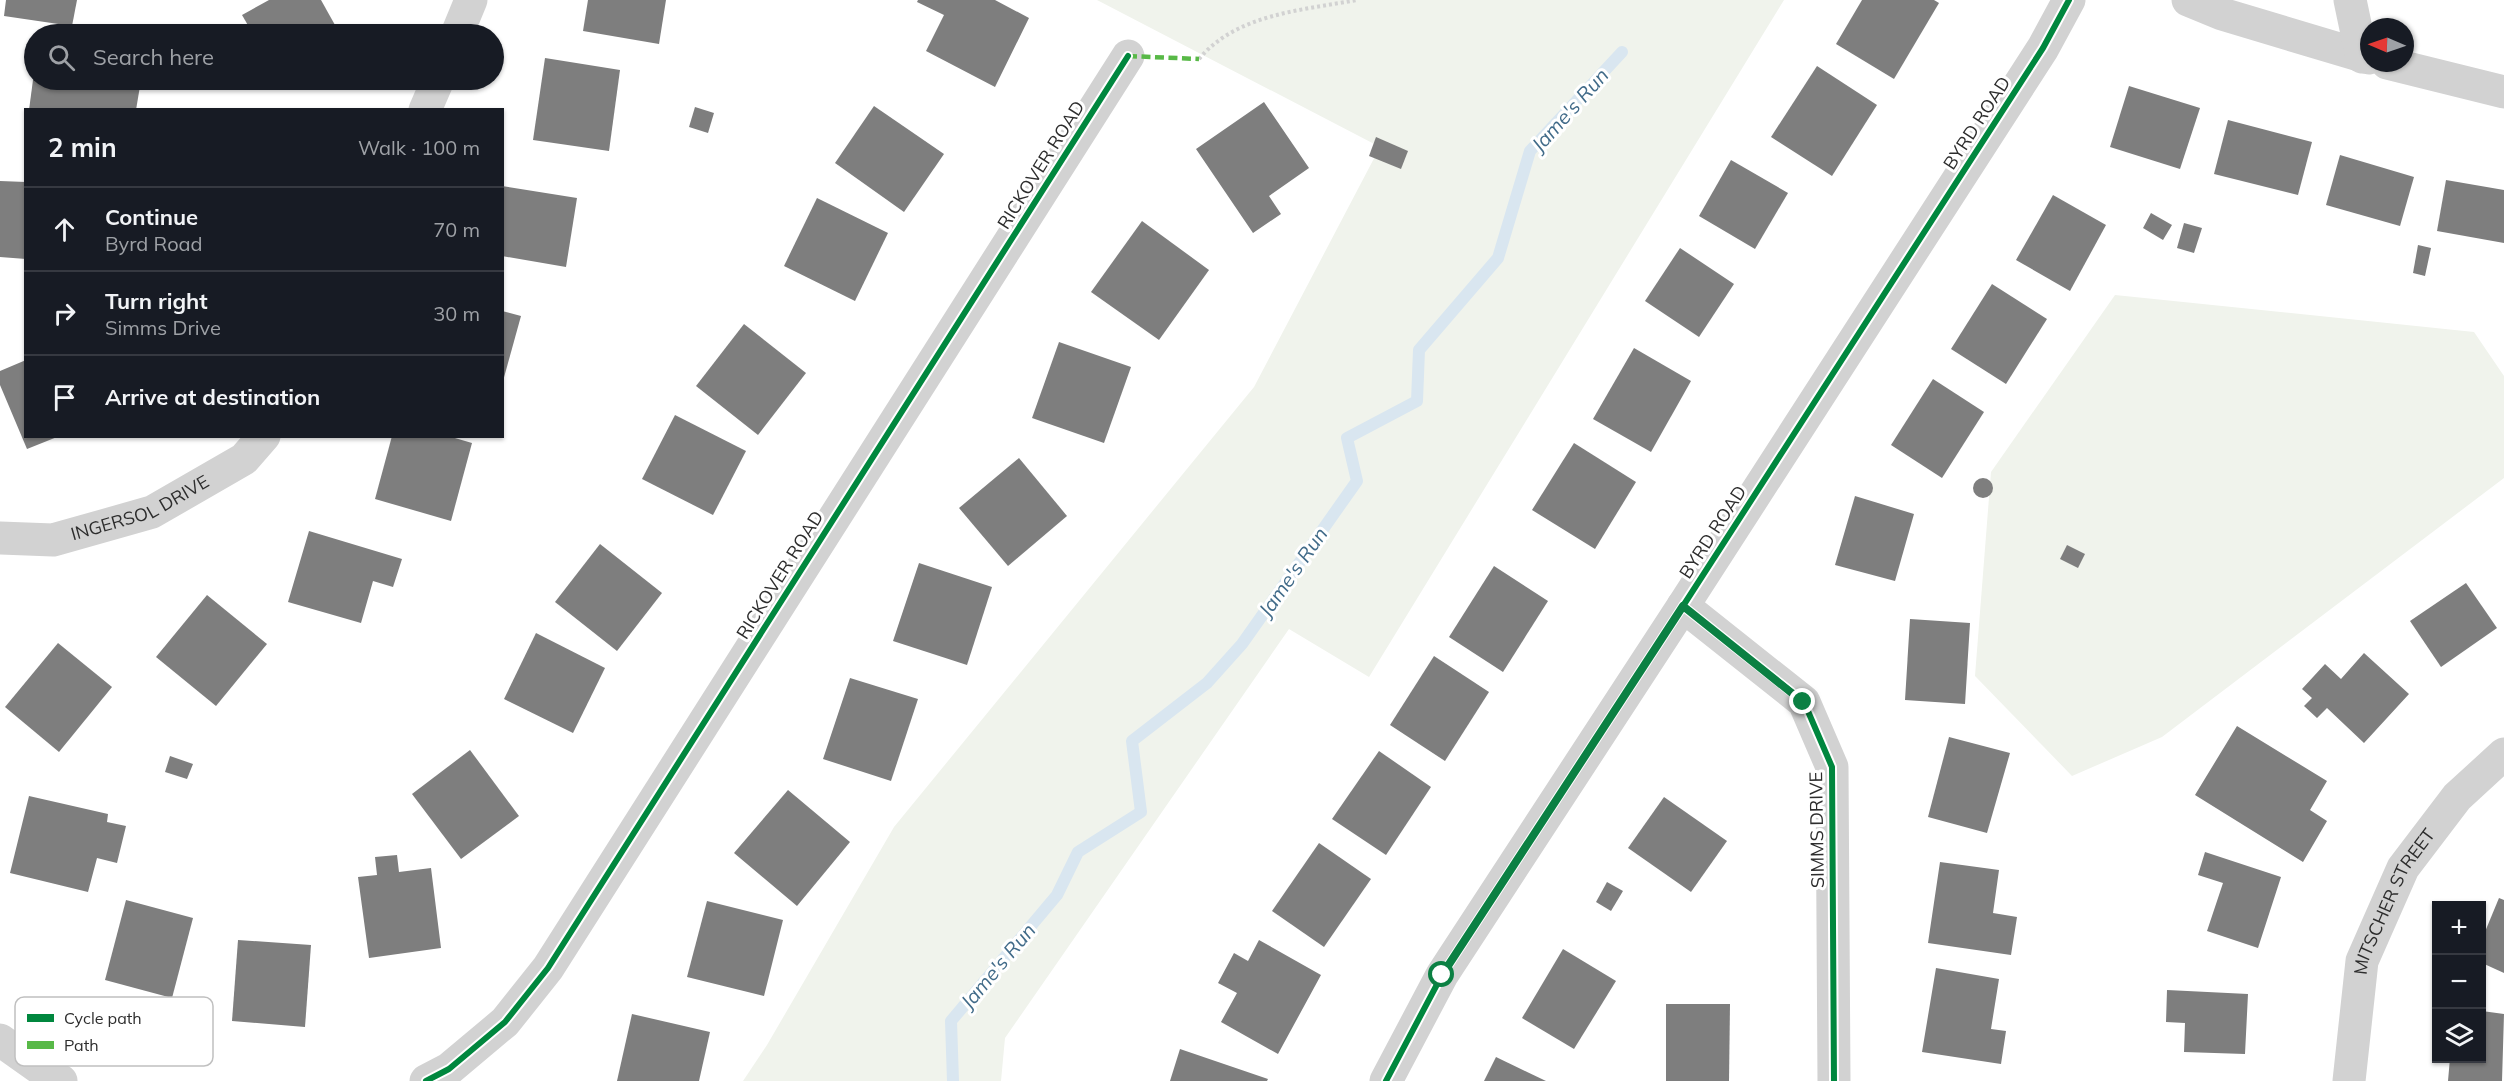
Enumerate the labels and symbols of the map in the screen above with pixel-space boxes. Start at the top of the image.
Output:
north arrow [2360,18,2414,72]
water label: Jame's Run [1524,63,1614,158]
street label: BYRD ROAD [1938,72,2015,174]
street label: RICKOVER ROAD [992,96,1089,233]
street label: INGERSOL DRIVE [68,470,213,545]
street label: BYRD ROAD [1674,481,1751,583]
street label: RICKOVER ROAD [731,506,828,643]
water label: Jame's Run [1251,522,1333,623]
route end [1789,688,1815,714]
street label: SIMMS DRIVE [1804,772,1829,888]
street label: MITSCHER STREET [2349,824,2440,976]
water label: Jame's Run [953,918,1041,1015]
route start [1428,961,1454,987]
legend [15,997,213,1066]
text: Cycle path [64,1008,142,1028]
text: Path [64,1035,99,1055]

